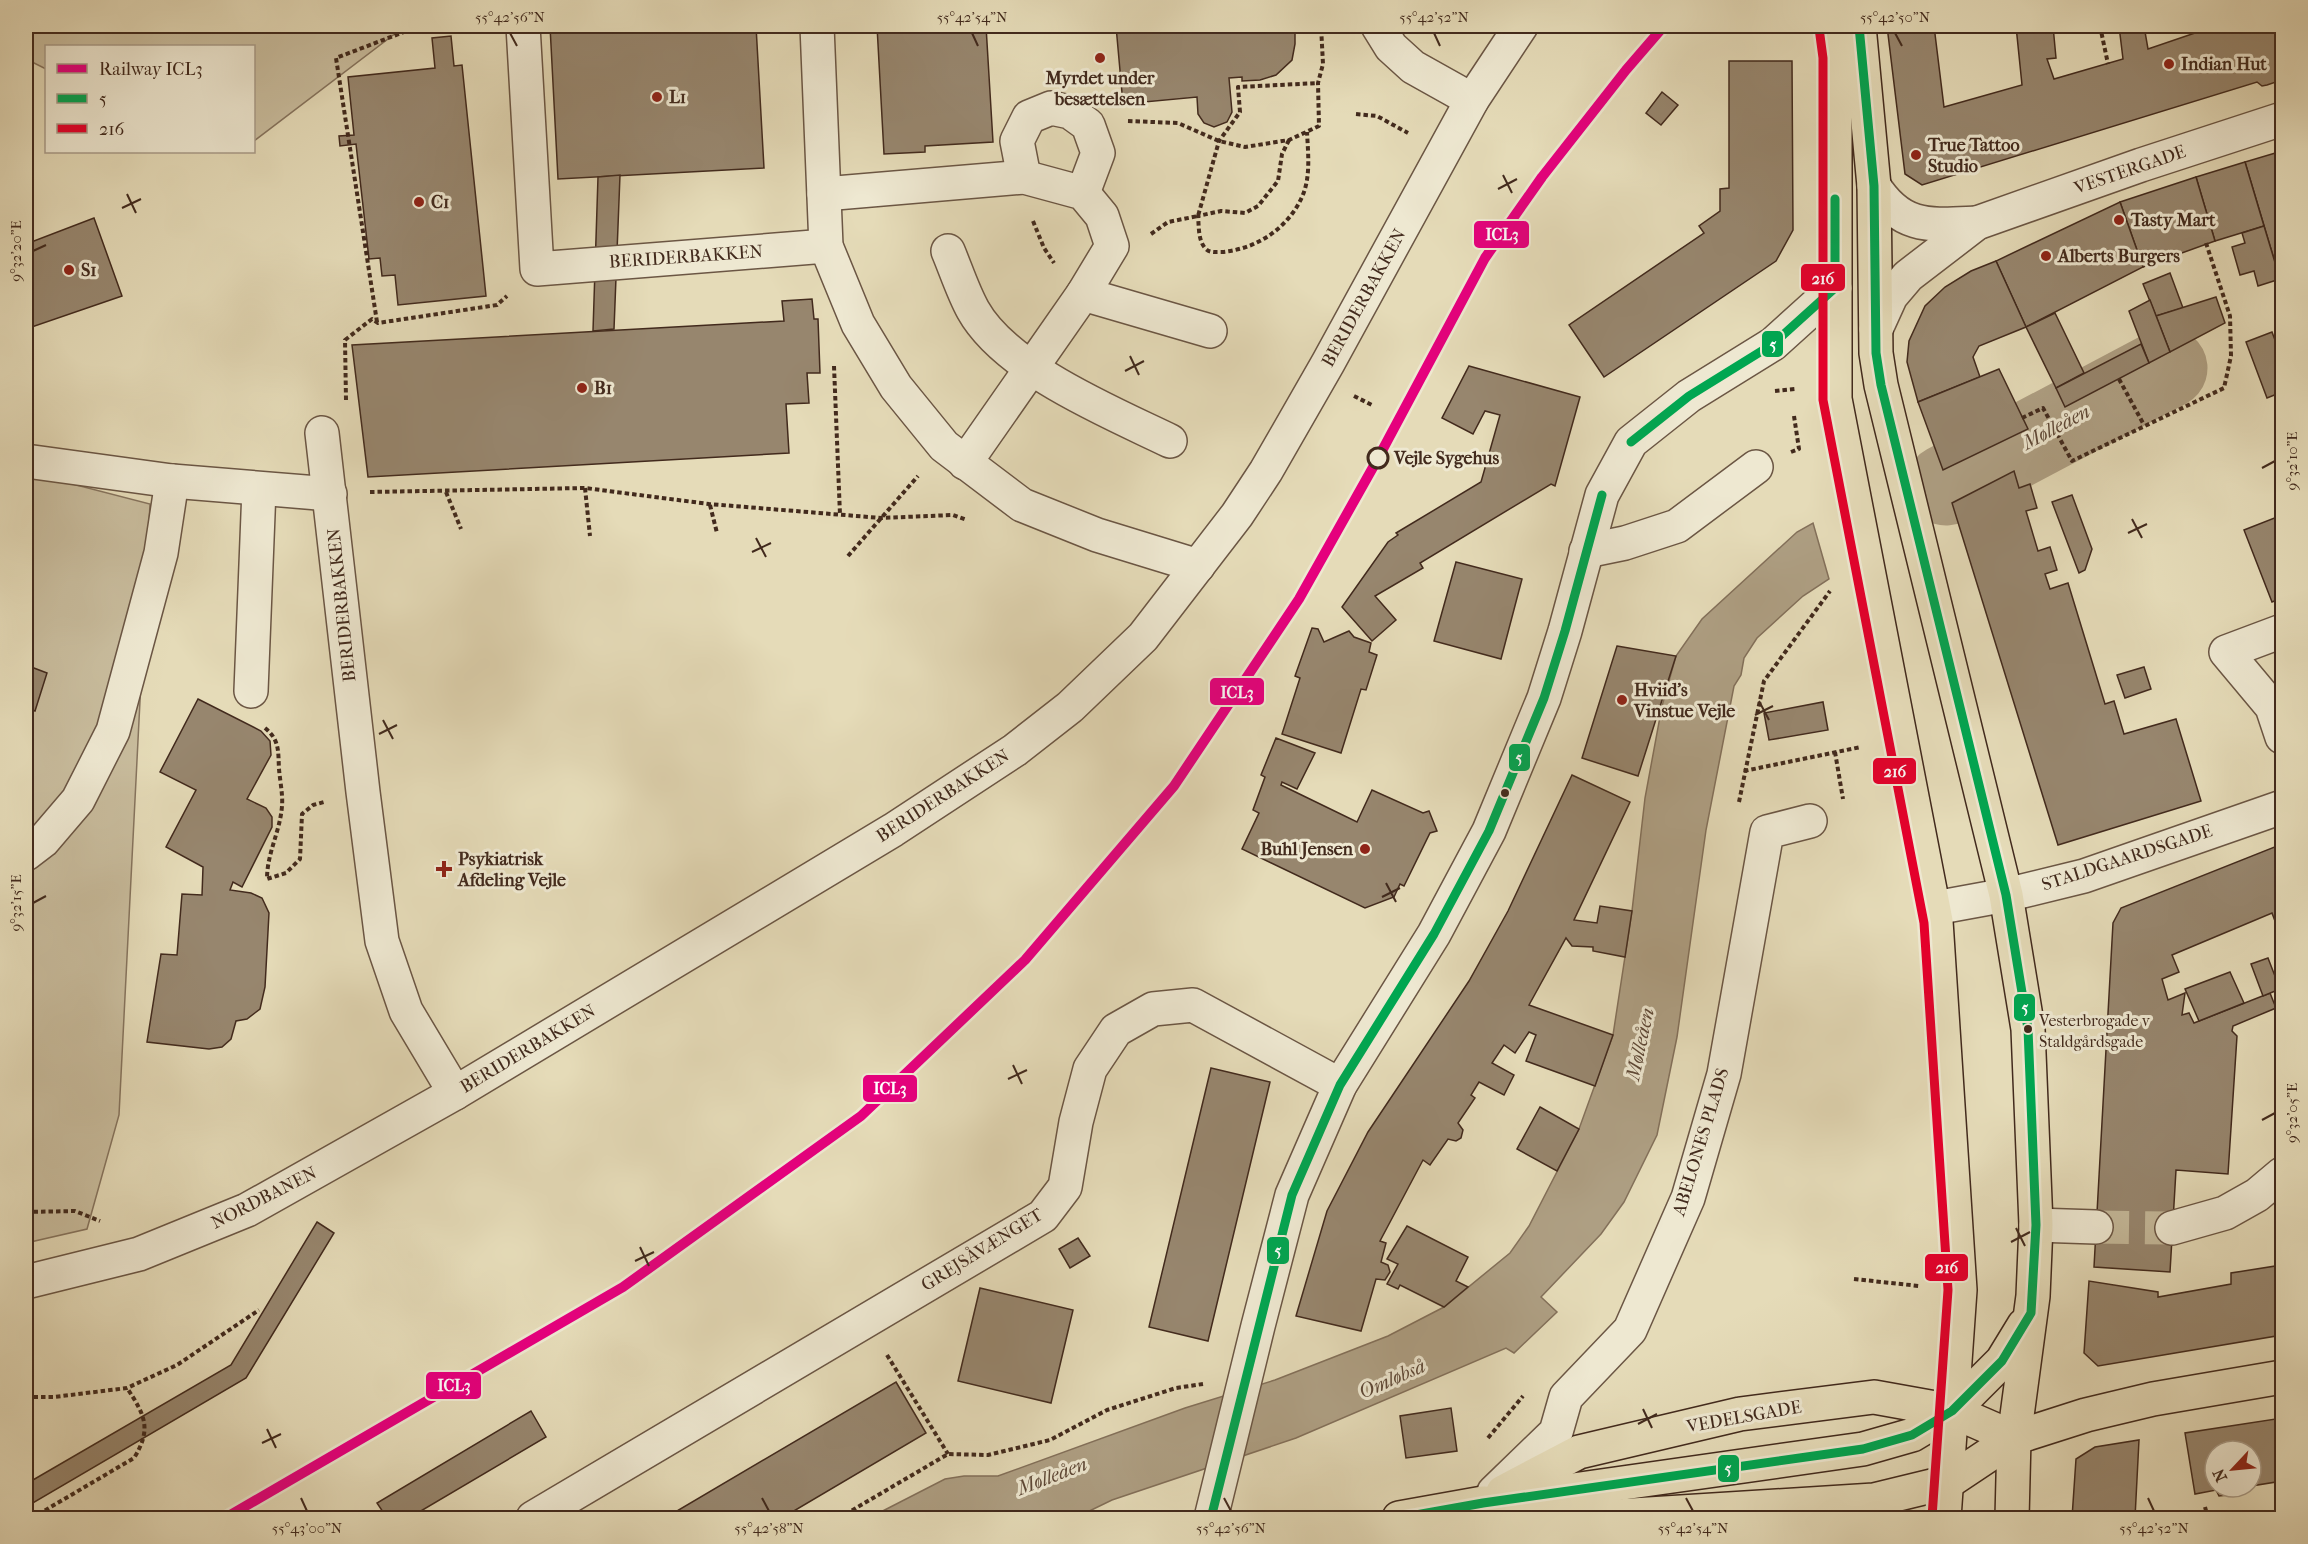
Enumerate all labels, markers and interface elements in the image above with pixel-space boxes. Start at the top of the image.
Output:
text: 55°42'56"N [475,8,546,26]
text: 55°42'54"N [937,8,1008,26]
text: 55°42'52"N [1399,8,1469,26]
text: 55°42'50"N [1860,8,1931,26]
legend [45,45,255,153]
marker: Myrdet under besættelsen [1093,51,1107,65]
place label: Indian Hut [2181,54,2267,75]
marker: Indian Hut [2162,57,2176,71]
text: Railway ICL3 [99,59,203,80]
place label: Myrdet under besættelsen [1044,68,1155,110]
place label: L1 [669,87,686,108]
text: 5 [99,89,107,110]
marker: L1 [650,90,664,104]
text: 216 [99,119,125,140]
place label: True Tattoo Studio [1927,135,2020,177]
street label: VESTERGADE [2071,141,2189,199]
marker: True Tattoo Studio [1909,148,1923,162]
place label: C1 [431,192,450,213]
marker: C1 [412,195,426,209]
place label: Tasty Mart [2130,210,2216,231]
marker: Tasty Mart [2112,213,2126,227]
text: 9°32'20"E [7,220,25,282]
line badge: ICL3 [1473,220,1530,249]
street label: BERIDERBAKKEN [1317,225,1411,371]
text: ICL3 [1485,225,1519,245]
street label: BERIDERBAKKEN [608,241,764,273]
place label: Alberts Burgers [2057,246,2180,267]
marker: Alberts Burgers [2039,249,2053,263]
place label: S1 [81,260,97,281]
marker: S1 [62,263,76,277]
line badge: 216 [1800,263,1846,292]
text: 216 [1812,269,1835,288]
line badge: 5 [1761,330,1784,358]
text: 5 [1770,335,1777,354]
place label: B1 [594,378,612,399]
marker: B1 [575,381,589,395]
water label: Mølleåen [2016,400,2094,455]
text: 9°32'10"E [2283,432,2301,490]
marker: Vejle Sygehus [1367,447,1389,469]
place label: Vejle Sygehus [1393,448,1499,469]
street label: BERIDERBAKKEN [323,527,361,683]
line badge: ICL3 [1209,677,1265,706]
place label: Hviid's Vinstue Vejle [1633,680,1735,722]
text: ICL3 [1220,683,1254,703]
marker: Hviid's Vinstue Vejle [1615,693,1629,707]
line badge: 5 [1508,743,1531,772]
street label: BERIDERBAKKEN [873,745,1014,847]
text: 5 [1516,748,1523,767]
line badge: 216 [1872,757,1917,785]
text: 216 [1884,762,1907,781]
unlabelled marker [1499,787,1511,799]
street label: STALDGAARDSGADE [2039,820,2215,896]
place label: Buhl Jensen [1260,839,1354,860]
marker: Buhl Jensen [1358,842,1372,856]
place label: Psykiatrisk Afdeling Vejle [457,849,566,891]
marker: Psykiatrisk Afdeling Vejle [435,860,453,878]
text: 9°32'15"E [7,874,25,932]
line badge: 5 [2013,993,2036,1022]
text: 5 [2022,998,2029,1017]
street label: BERIDERBAKKEN [456,1000,600,1098]
water label: Mølleåen [1621,1006,1659,1084]
place label: Vesterbrogade v Staldgårdsgade [2038,1011,2151,1051]
marker: Vesterbrogade v Staldgårdsgade [2022,1023,2034,1035]
street label: ABELONES PLADS [1668,1066,1733,1219]
line badge: ICL3 [862,1074,918,1103]
text: ICL3 [873,1079,907,1099]
text: 9°32'05"E [2283,1083,2301,1143]
street label: NORDBANEN [208,1162,321,1234]
street label: GREJSÅVÆNGET [917,1203,1047,1296]
line badge: 5 [1266,1236,1290,1265]
text: 5 [1275,1241,1282,1260]
line badge: 216 [1924,1253,1969,1282]
text: 216 [1936,1258,1959,1277]
water label: Omløbså [1355,1354,1429,1404]
line badge: ICL3 [425,1371,482,1400]
text: ICL3 [437,1376,471,1396]
street label: VEDELSGADE [1684,1397,1803,1438]
north arrow [2203,1439,2263,1499]
water label: Mølleåen [1012,1452,1090,1501]
line badge: 5 [1717,1454,1740,1483]
text: 5 [1725,1459,1732,1478]
text: N [2208,1465,2231,1485]
text: 55°43'00"N [272,1519,343,1537]
text: 55°42'58"N [734,1519,804,1537]
text: 55°42'56"N [1196,1519,1267,1537]
text: 55°42'54"N [1658,1519,1729,1537]
text: 55°42'52"N [2119,1519,2189,1537]

